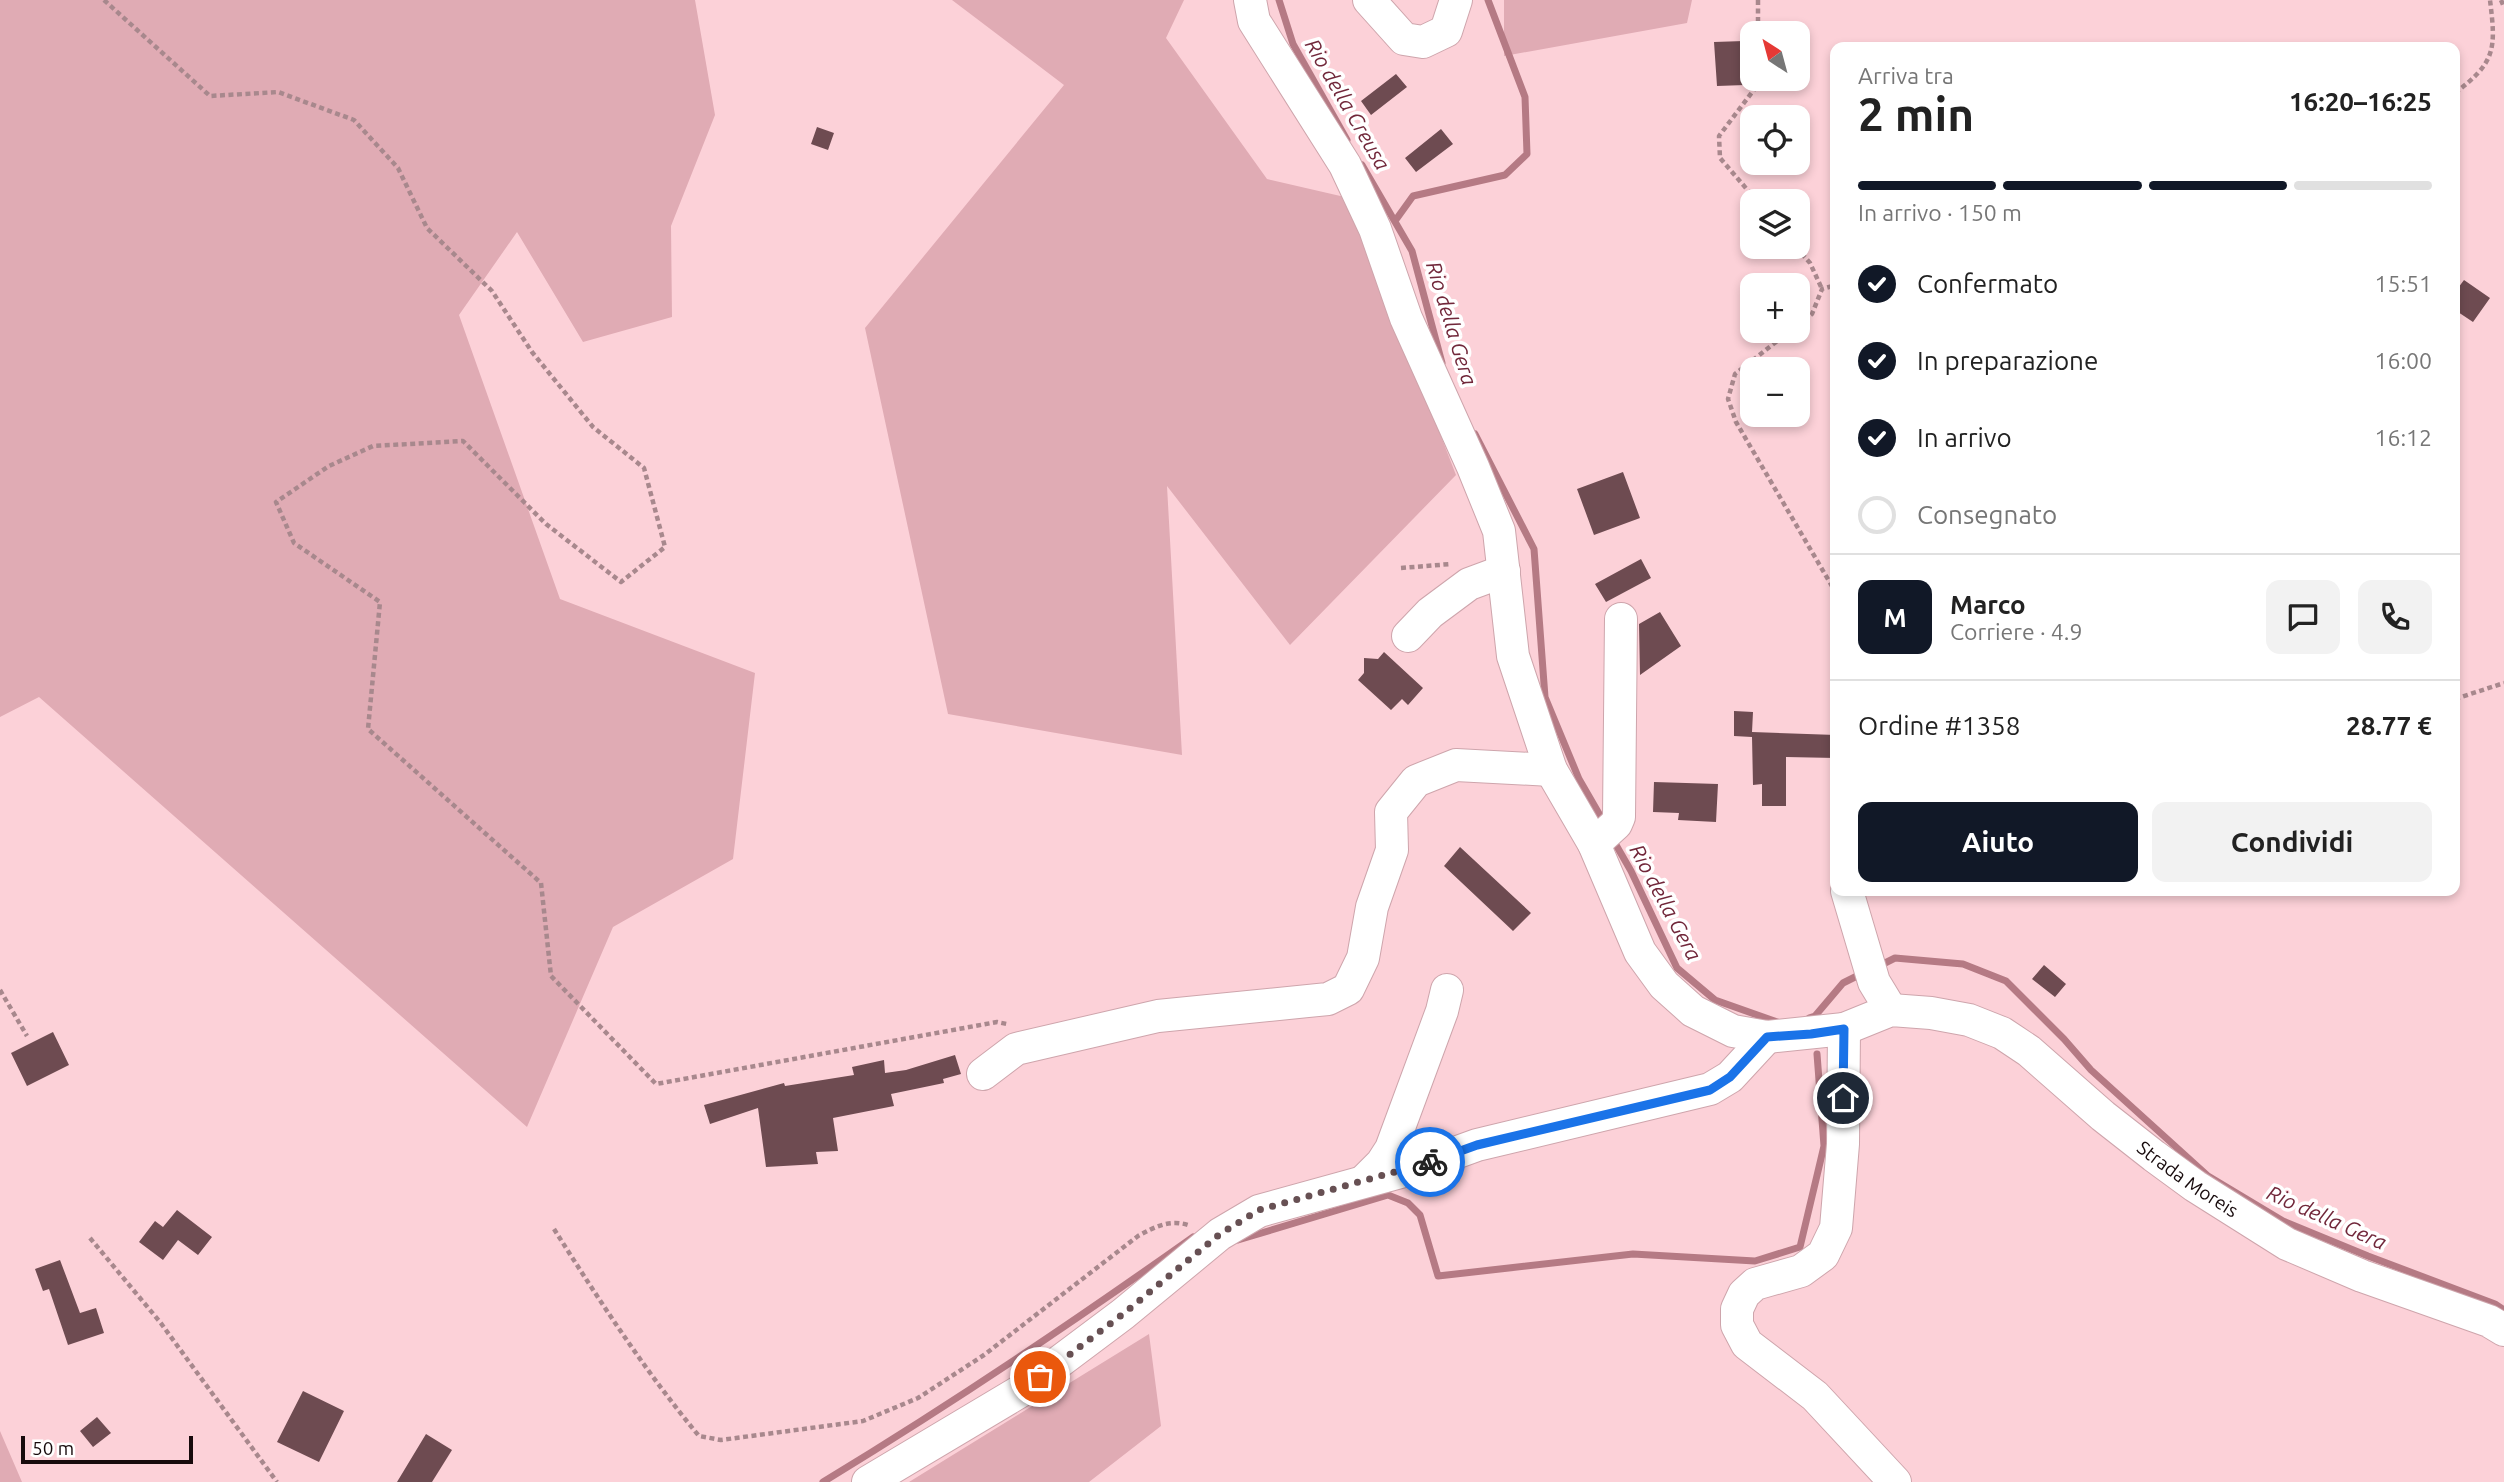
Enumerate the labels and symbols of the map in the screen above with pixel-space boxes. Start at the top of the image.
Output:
north arrow [1740,21,1810,91]
water label: Rio della Creusa [1301,34,1395,174]
water label: Rio della Gera [1422,258,1482,388]
water label: Rio della Gera [1625,840,1707,964]
pin [1813,1068,1873,1128]
courier [1395,1127,1465,1197]
street label: Strada Moreis [2133,1136,2242,1221]
water label: Rio della Gera [2264,1180,2390,1254]
pin [1010,1347,1070,1407]
scale bar [21,1433,192,1465]

